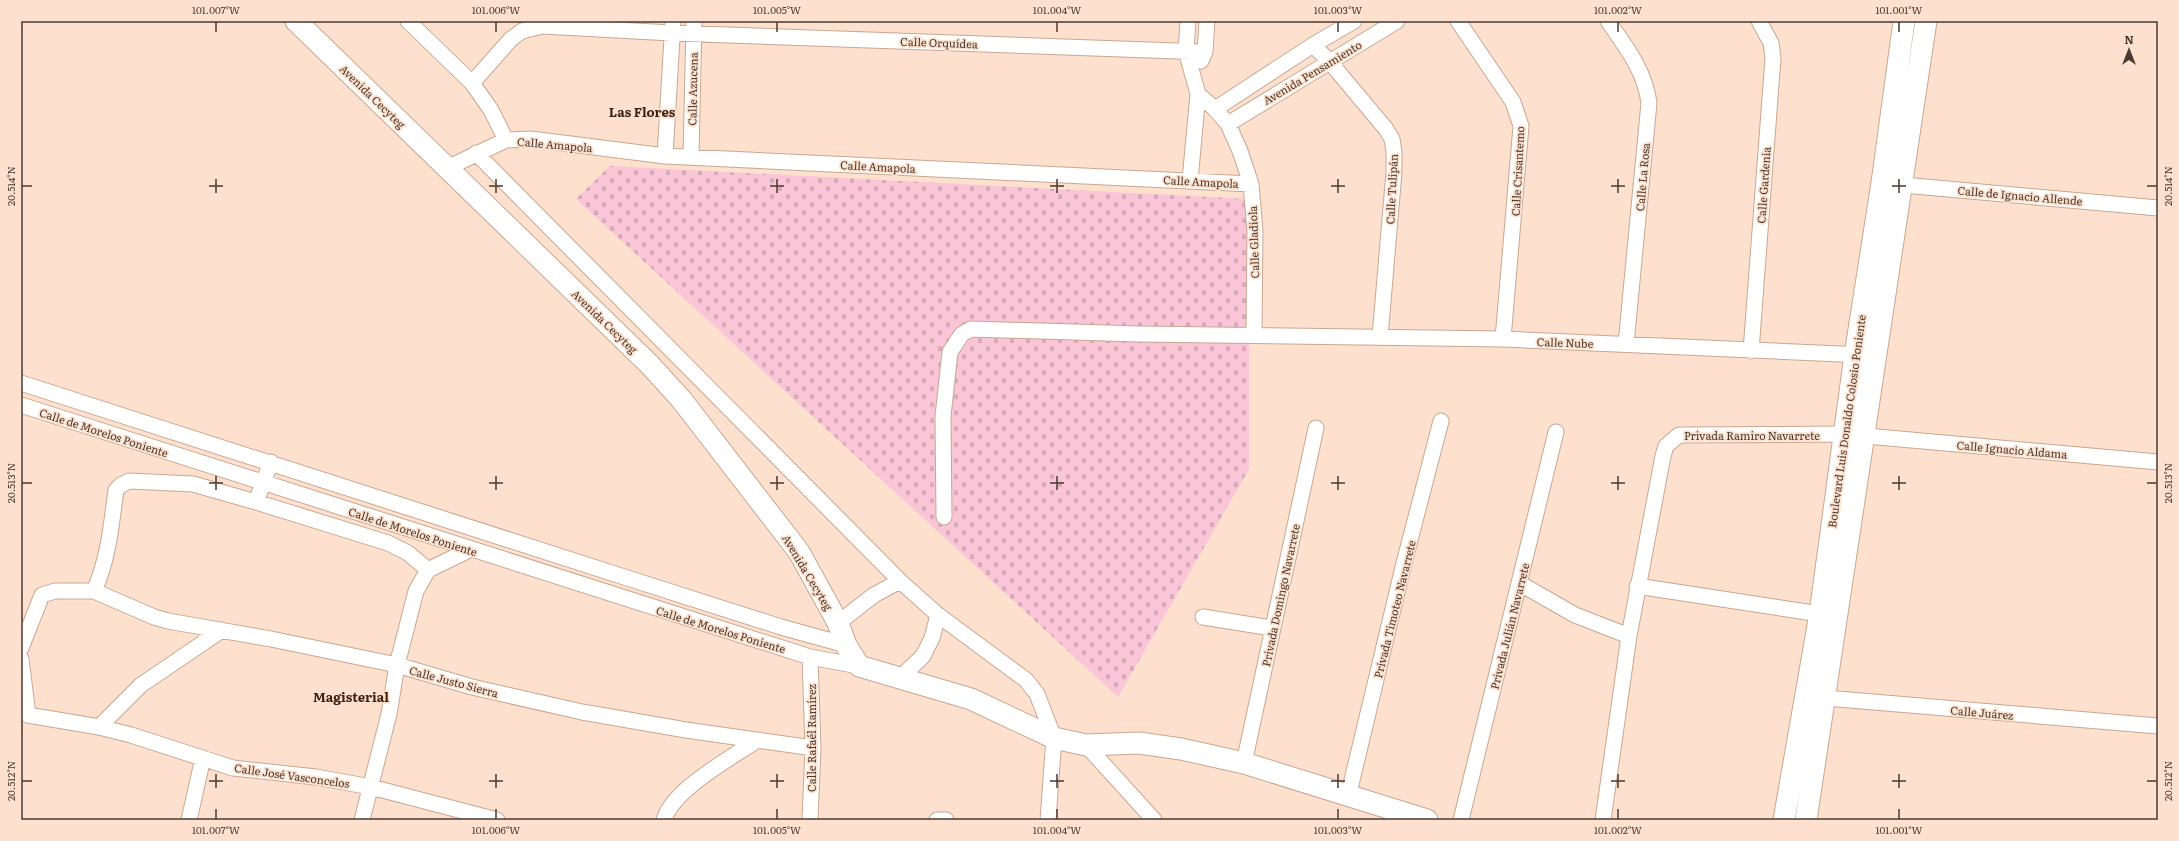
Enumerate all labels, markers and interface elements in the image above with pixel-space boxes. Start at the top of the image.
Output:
text: 101.007°W [192,2,240,17]
text: 101.006°W [472,2,520,17]
text: 101.005°W [753,2,801,17]
text: 101.004°W [1033,2,1081,17]
text: 101.003°W [1314,2,1362,17]
text: 101.002°W [1594,2,1642,17]
text: 101.001°W [1875,2,1923,17]
north arrow [2109,30,2149,70]
text: N [2124,31,2134,47]
street label: Calle Orquídea [900,33,978,51]
street label: Avenida Pensamiento [1260,36,1364,108]
street label: Calle Azucena [683,52,701,126]
street label: Avenida Cecyteg [336,60,410,132]
district label: Las Flores [609,102,676,121]
street label: Calle Crisantemo [1507,126,1527,216]
street label: Calle Amapola [517,133,593,155]
street label: Calle La Rosa [1631,142,1653,212]
street label: Calle Gardenia [1752,146,1774,224]
street label: Calle Tulipán [1381,153,1401,225]
street label: Calle Amapola [840,156,916,176]
text: 20.514°N [3,166,18,206]
text: 20.514°N [2160,166,2175,206]
street label: Calle Amapola [1163,171,1239,191]
street label: Calle de Ignacio Allende [1957,182,2083,208]
street label: Calle Gladiola [1244,205,1262,279]
street label: Avenida Cecyteg [568,285,642,357]
street label: Boulevard Luis Donaldo Colosio Poniente [1823,313,1869,529]
street label: Calle Nube [1536,333,1594,351]
street label: Calle de Morelos Poniente [38,404,171,460]
street label: Privada Ramiro Navarrete [1684,427,1820,443]
street label: Calle Ignacio Aldama [1956,436,2068,462]
text: 20.513°N [3,463,18,503]
text: 20.513°N [2160,463,2175,503]
street label: Calle de Morelos Poniente [347,503,480,559]
street label: Privada Domingo Navarrete [1257,522,1303,668]
street label: Avenida Cecyteg [779,531,837,614]
street label: Privada Timoteo Navarrete [1369,538,1419,680]
street label: Privada Julián Navarrete [1486,561,1533,691]
street label: Calle de Morelos Poniente [654,602,788,656]
street label: Calle Justo Sierra [408,661,500,701]
street label: Calle Rafaél Ramírez [803,683,819,792]
district label: Magisterial [313,687,389,706]
street label: Calle Juárez [1950,701,2015,723]
street label: Calle José Vasconcelos [233,759,351,791]
text: 20.512°N [3,761,18,801]
text: 20.512°N [2160,761,2175,801]
text: 101.007°W [192,822,240,837]
text: 101.006°W [472,822,520,837]
text: 101.005°W [753,822,801,837]
text: 101.004°W [1033,822,1081,837]
text: 101.003°W [1314,822,1362,837]
text: 101.002°W [1594,822,1642,837]
text: 101.001°W [1875,822,1923,837]

